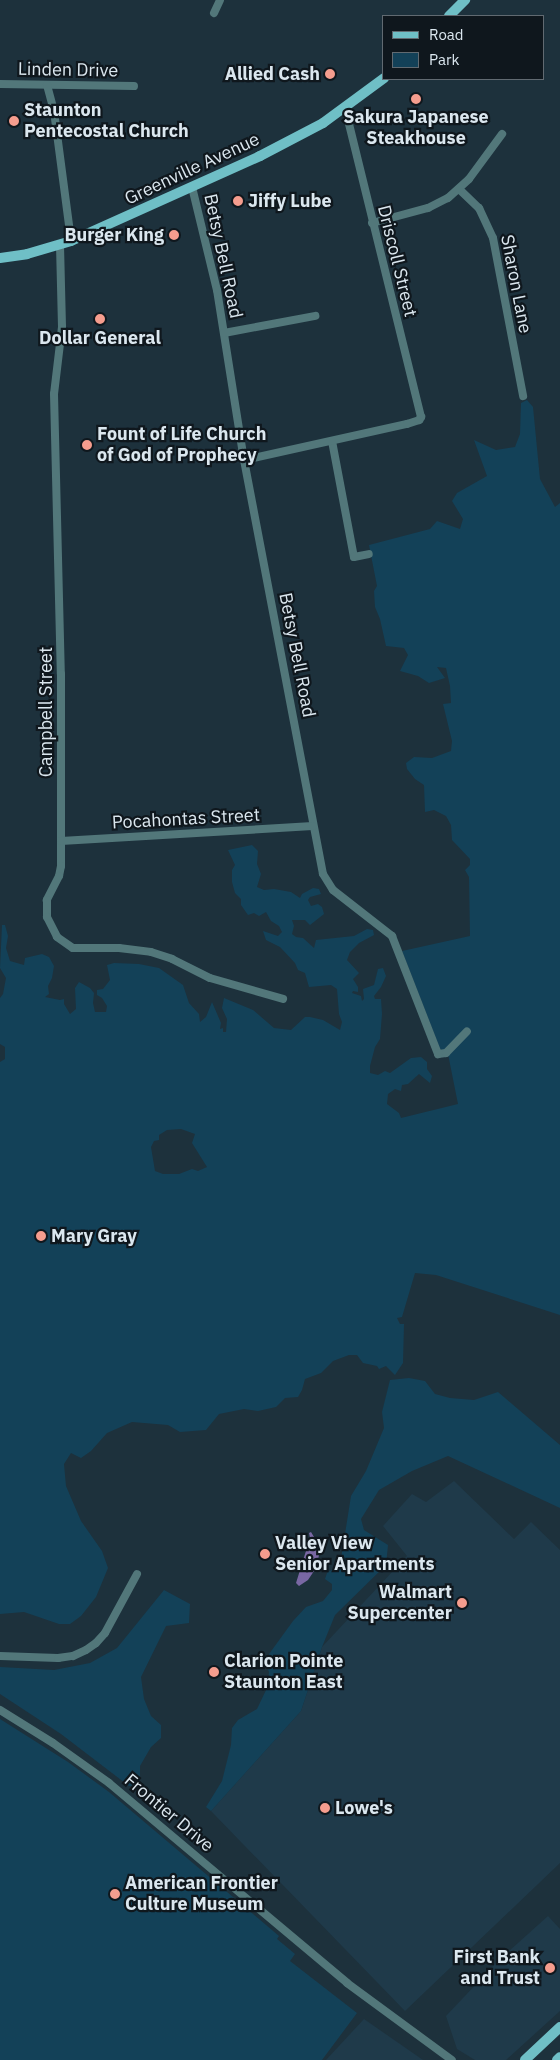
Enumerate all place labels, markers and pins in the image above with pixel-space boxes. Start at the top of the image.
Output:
place label: Allied Cash [225,63,320,85]
marker: Allied Cash [324,68,336,80]
marker: Sakura Japanese Steakhouse [410,93,422,105]
place label: Staunton Pentecostal Church [24,100,189,142]
place label: Sakura Japanese Steakhouse [343,107,489,150]
marker: Staunton Pentecostal Church [8,115,20,127]
place label: Jiffy Lube [248,190,332,212]
marker: Jiffy Lube [232,195,244,207]
place label: Burger King [64,224,164,246]
marker: Burger King [168,229,180,241]
marker: Dollar General [94,313,106,325]
place label: Dollar General [39,327,161,349]
place label: Fount of Life Church of God of Prophecy [97,424,266,466]
marker: Fount of Life Church of God of Prophecy [81,439,93,451]
place label: Mary Gray [51,1225,137,1247]
marker: Mary Gray [35,1230,47,1242]
place label: Valley View Senior Apartments [275,1533,435,1576]
marker: Valley View Senior Apartments [259,1548,271,1560]
place label: Walmart Supercenter [348,1582,452,1625]
marker: Walmart Supercenter [456,1597,468,1609]
place label: Clarion Pointe Staunton East [224,1651,343,1694]
marker: Clarion Pointe Staunton East [208,1666,220,1678]
place label: Lowe's [335,1797,393,1819]
marker: Lowe's [319,1802,331,1814]
place label: American Frontier Culture Museum [125,1873,278,1916]
marker: American Frontier Culture Museum [109,1888,121,1900]
place label: First Bank and Trust [454,1947,540,1990]
marker: First Bank and Trust [544,1962,556,1974]

